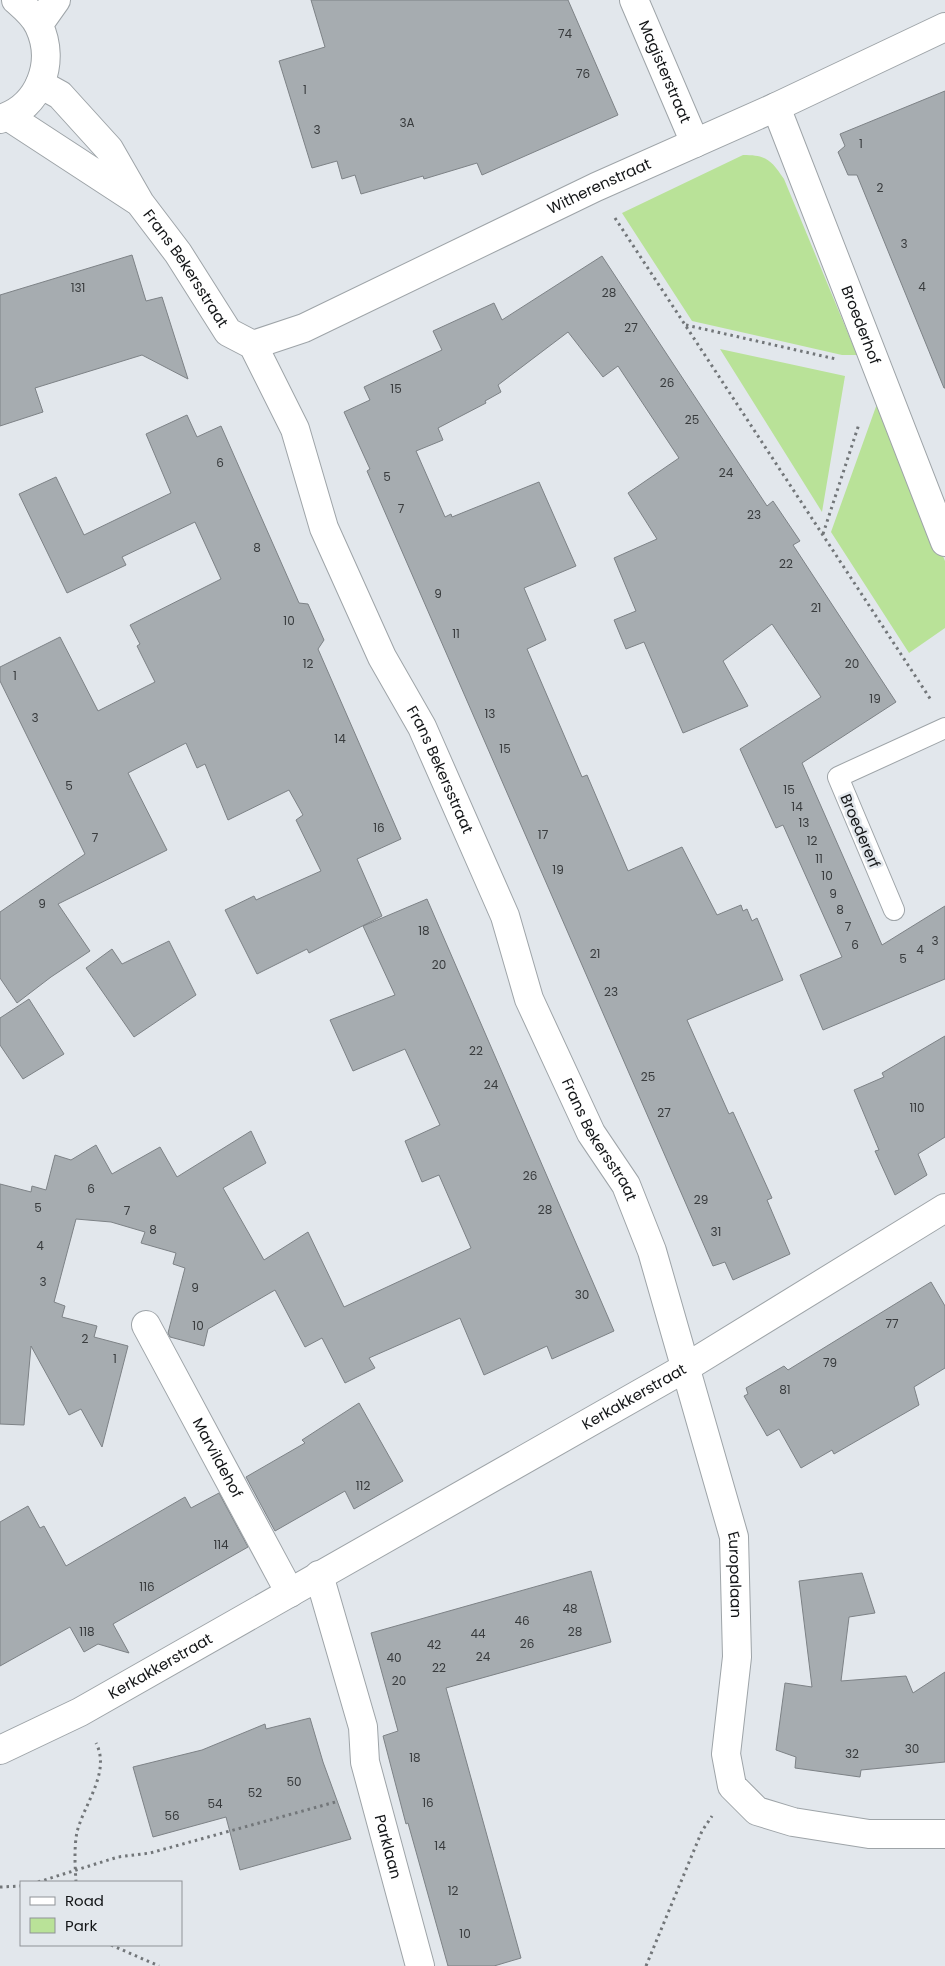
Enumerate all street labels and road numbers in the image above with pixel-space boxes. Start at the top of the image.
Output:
street label: Magisterstraat [634,17,696,126]
street label: Witherenstraat [544,153,654,219]
street label: Frans Bekersstraat [139,205,234,331]
street label: Broederhof [836,282,886,367]
street label: Frans Bekersstraat [402,702,479,837]
street label: Broedererf [835,791,885,871]
street label: Frans Bekersstraat [557,1075,642,1204]
street label: Kerkakkerstraat [578,1358,690,1435]
street label: Marvildehof [188,1414,248,1502]
street label: Europalaan [723,1529,747,1618]
street label: Kerkakkerstraat [104,1628,216,1704]
street label: Parklaan [370,1812,407,1881]

